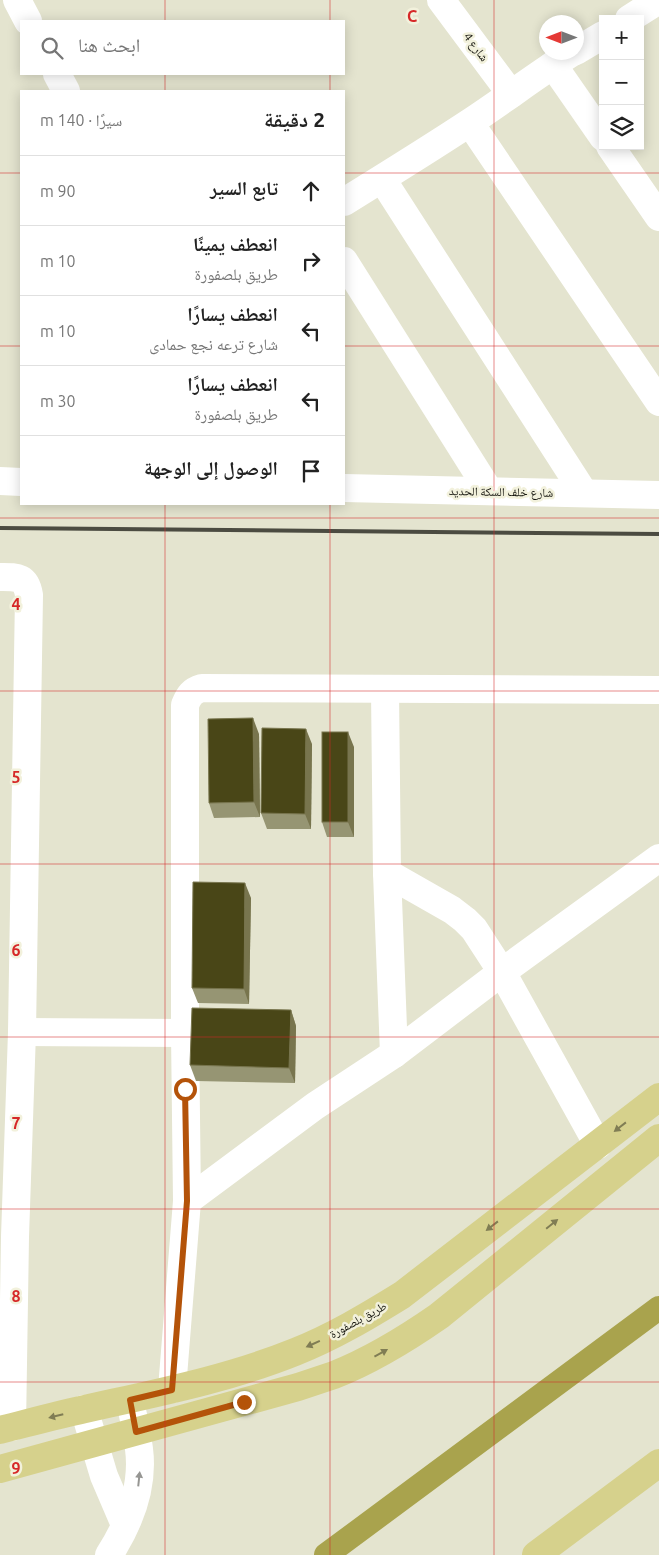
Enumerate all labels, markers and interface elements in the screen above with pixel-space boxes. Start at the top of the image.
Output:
text: C [407,7,417,25]
north arrow [539,15,584,60]
map controls [599,15,644,150]
button: + [599,15,644,60]
search box [20,20,345,75]
street label: شارع 4 [460,30,491,65]
icon: search [38,34,66,62]
text: ابحث هنا [78,34,140,56]
button: − [599,60,644,105]
button: layers [599,105,644,150]
text: 2 دقيقة [264,107,325,131]
text: سيرًا · 140 m [40,111,122,129]
text: تابع السير [210,177,278,199]
icon: ahead [297,177,325,205]
text: 90 m [40,182,76,200]
text: انعطف يمينًا [193,233,278,255]
icon: right [297,247,325,275]
text: 10 m [40,252,76,270]
text: طريق بلصفورة [194,265,278,283]
text: انعطف يسارًا [187,303,278,325]
icon: left [297,317,325,345]
text: 10 m [40,322,76,340]
text: شارع ترعه نجع حمادى [149,335,278,353]
text: انعطف يسارًا [187,373,278,395]
icon: left [297,387,325,415]
text: 30 m [40,392,76,410]
text: طريق بلصفورة [194,405,278,423]
text: الوصول إلى الوجهة [144,457,278,479]
icon: arrive [297,457,325,485]
street label: شارع خلف السكة الحديد [449,484,554,501]
text: 4 [11,595,21,613]
text: 5 [11,768,21,786]
text: 6 [11,941,21,959]
route start [174,1078,197,1101]
text: 7 [11,1114,21,1132]
one-way arrow [614,1121,627,1132]
one-way arrow [546,1219,559,1230]
one-way arrow [486,1221,499,1232]
text: 8 [11,1287,21,1305]
street label: طريق بلصفورة [327,1299,389,1342]
one-way arrow [306,1341,320,1349]
one-way arrow [373,1349,388,1357]
route end [233,1391,256,1414]
one-way arrow [48,1412,63,1420]
text: 9 [11,1459,21,1477]
one-way arrow [135,1471,143,1487]

